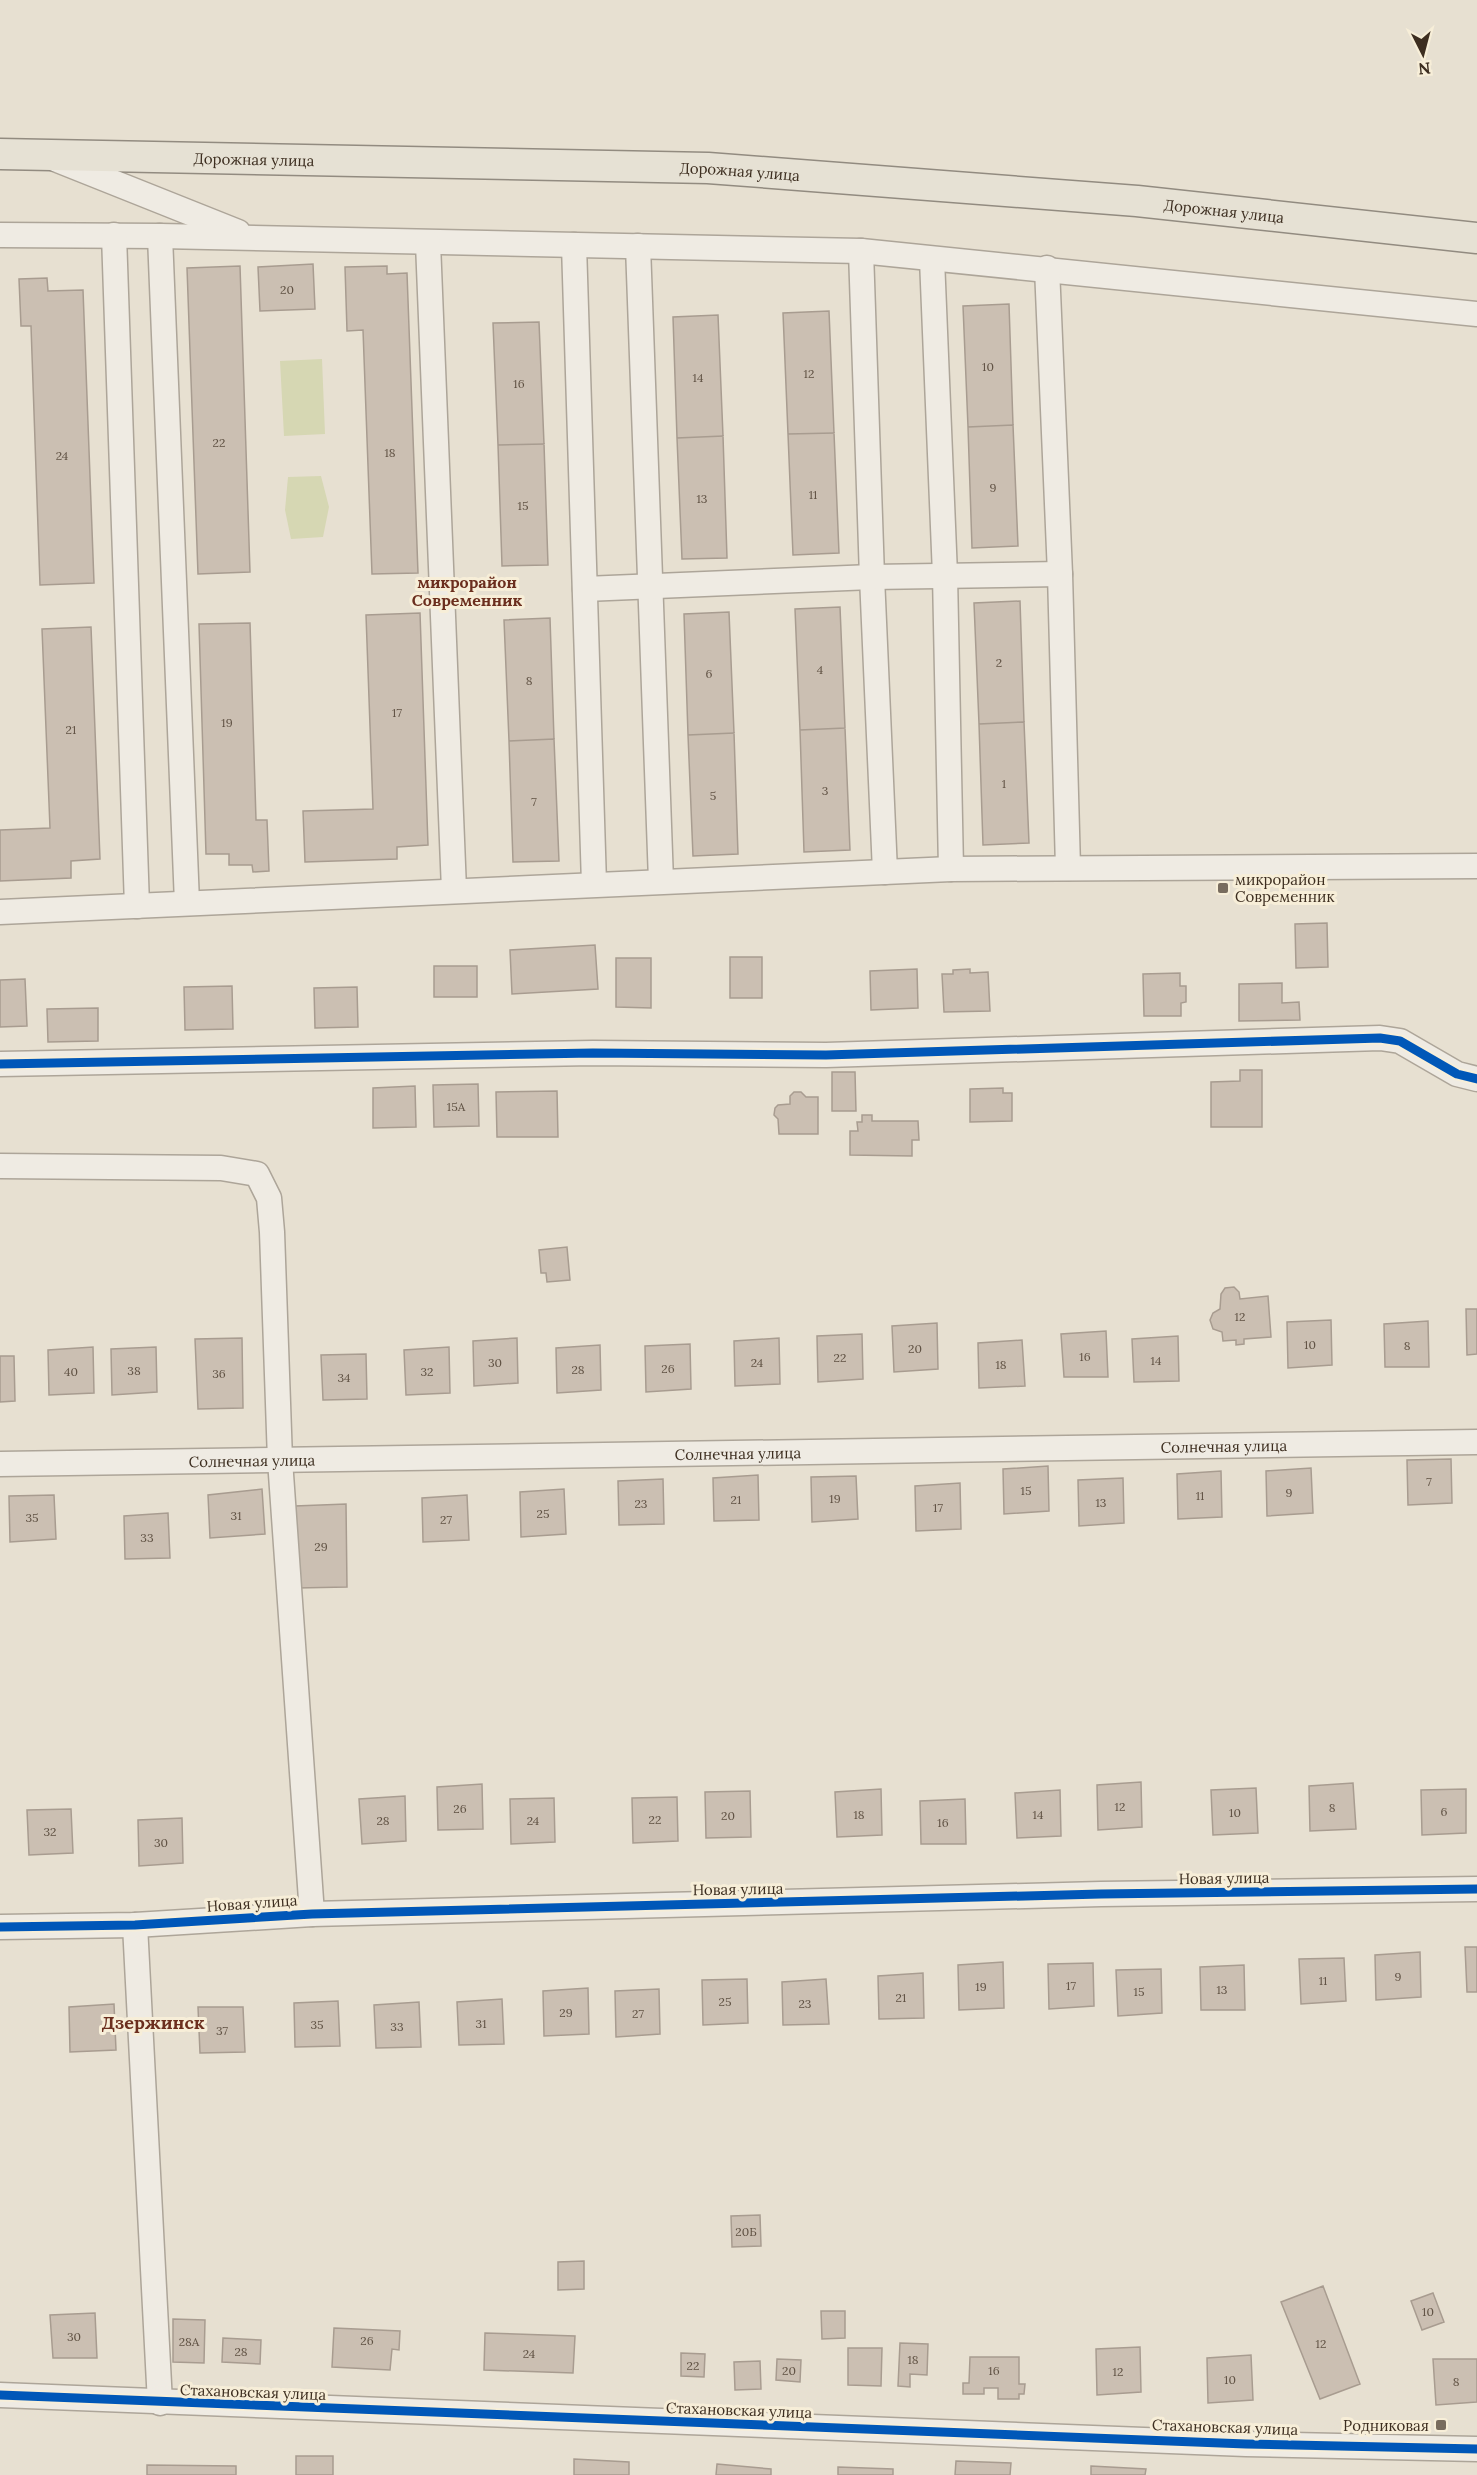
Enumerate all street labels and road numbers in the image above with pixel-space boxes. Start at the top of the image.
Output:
street label: Дорожная улица [193,148,315,170]
street label: Дорожная улица [679,158,801,185]
street label: Дорожная улица [1163,194,1285,226]
street label: Солнечная улица [1161,1435,1287,1456]
street label: Солнечная улица [675,1443,802,1463]
street label: Солнечная улица [189,1450,316,1471]
street label: Новая улица [1178,1868,1270,1888]
street label: Новая улица [692,1879,784,1899]
street label: Новая улица [206,1890,298,1916]
street label: Стахановская улица [180,2380,327,2404]
street label: Стахановская улица [666,2398,813,2422]
street label: Стахановская улица [1152,2415,1299,2439]

